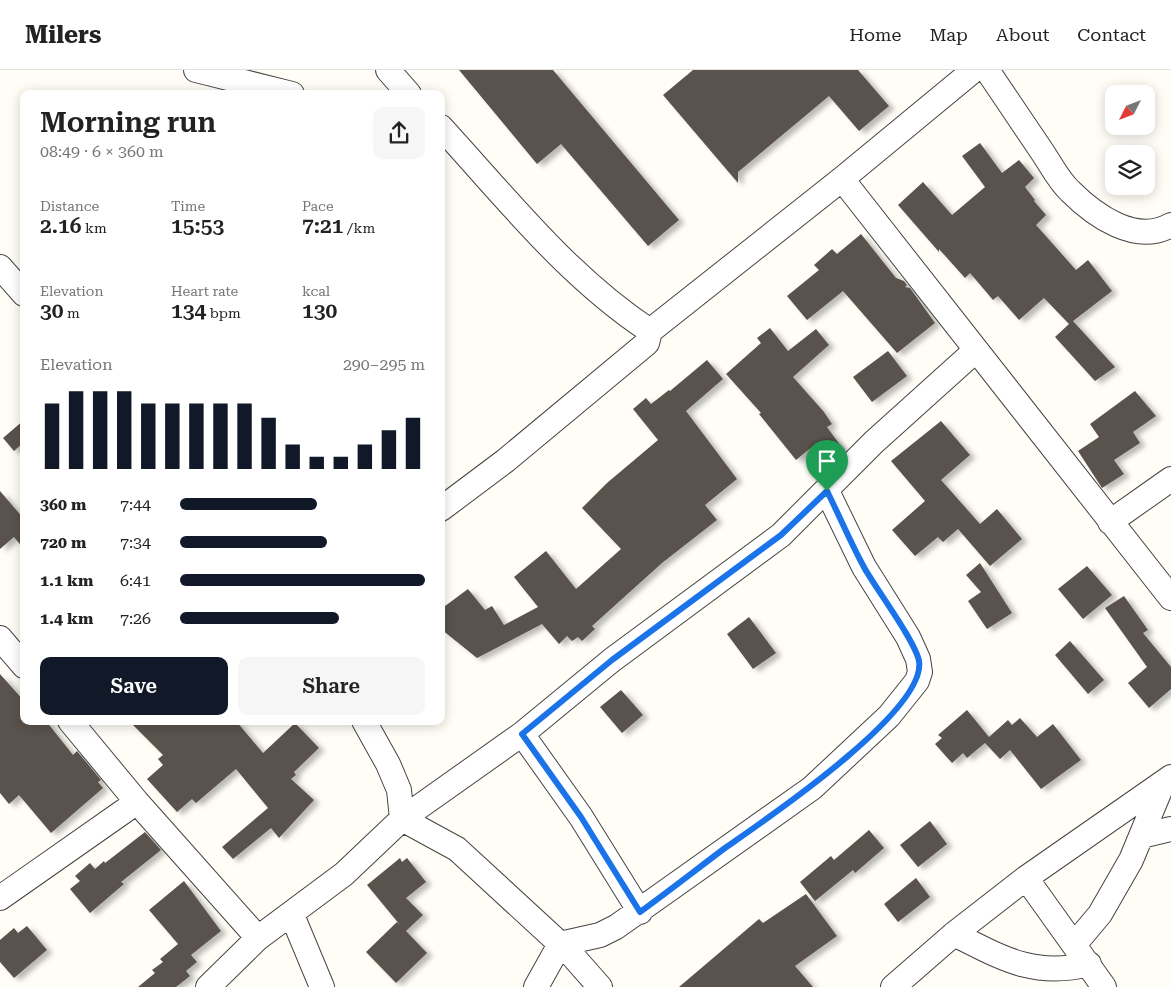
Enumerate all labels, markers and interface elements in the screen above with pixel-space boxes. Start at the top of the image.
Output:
text: Milers [25,21,101,49]
text: Home [849,24,901,45]
text: Map [929,24,968,45]
text: About [996,24,1049,45]
text: Contact [1077,24,1146,45]
north arrow [1105,85,1155,135]
map controls [1105,85,1155,195]
text: Morning run [40,106,216,139]
button: share [373,107,425,159]
text: 08:49 · 6 × 360 m [40,142,164,161]
button: layers [1105,145,1155,195]
text: Distance [40,198,99,214]
text: Time [171,198,205,214]
text: Pace [302,198,334,214]
text: 2.16 [40,214,81,238]
text: 15:53 [171,214,224,238]
text: 7:21 [302,214,343,238]
text: km [81,220,107,236]
text: /km [343,220,375,236]
text: Elevation [40,283,103,299]
text: Heart rate [171,283,238,299]
text: kcal [302,283,330,299]
text: 30 [40,299,64,323]
text: 134 [171,299,206,323]
text: 130 [302,299,337,323]
text: m [64,305,80,321]
text: bpm [206,305,241,321]
text: Elevation [40,355,113,374]
text: 290–295 m [343,355,425,374]
pin [806,440,848,491]
icon: arrive [813,447,841,475]
text: 360 m [40,495,86,514]
text: 7:44 [120,495,151,514]
text: 720 m [40,533,86,552]
text: 7:34 [120,533,151,552]
text: 1.1 km [40,571,93,590]
text: 6:41 [120,571,151,590]
text: 1.4 km [40,609,93,628]
text: 7:26 [120,609,151,628]
button: Save [40,657,228,715]
button: Share [238,657,425,715]

